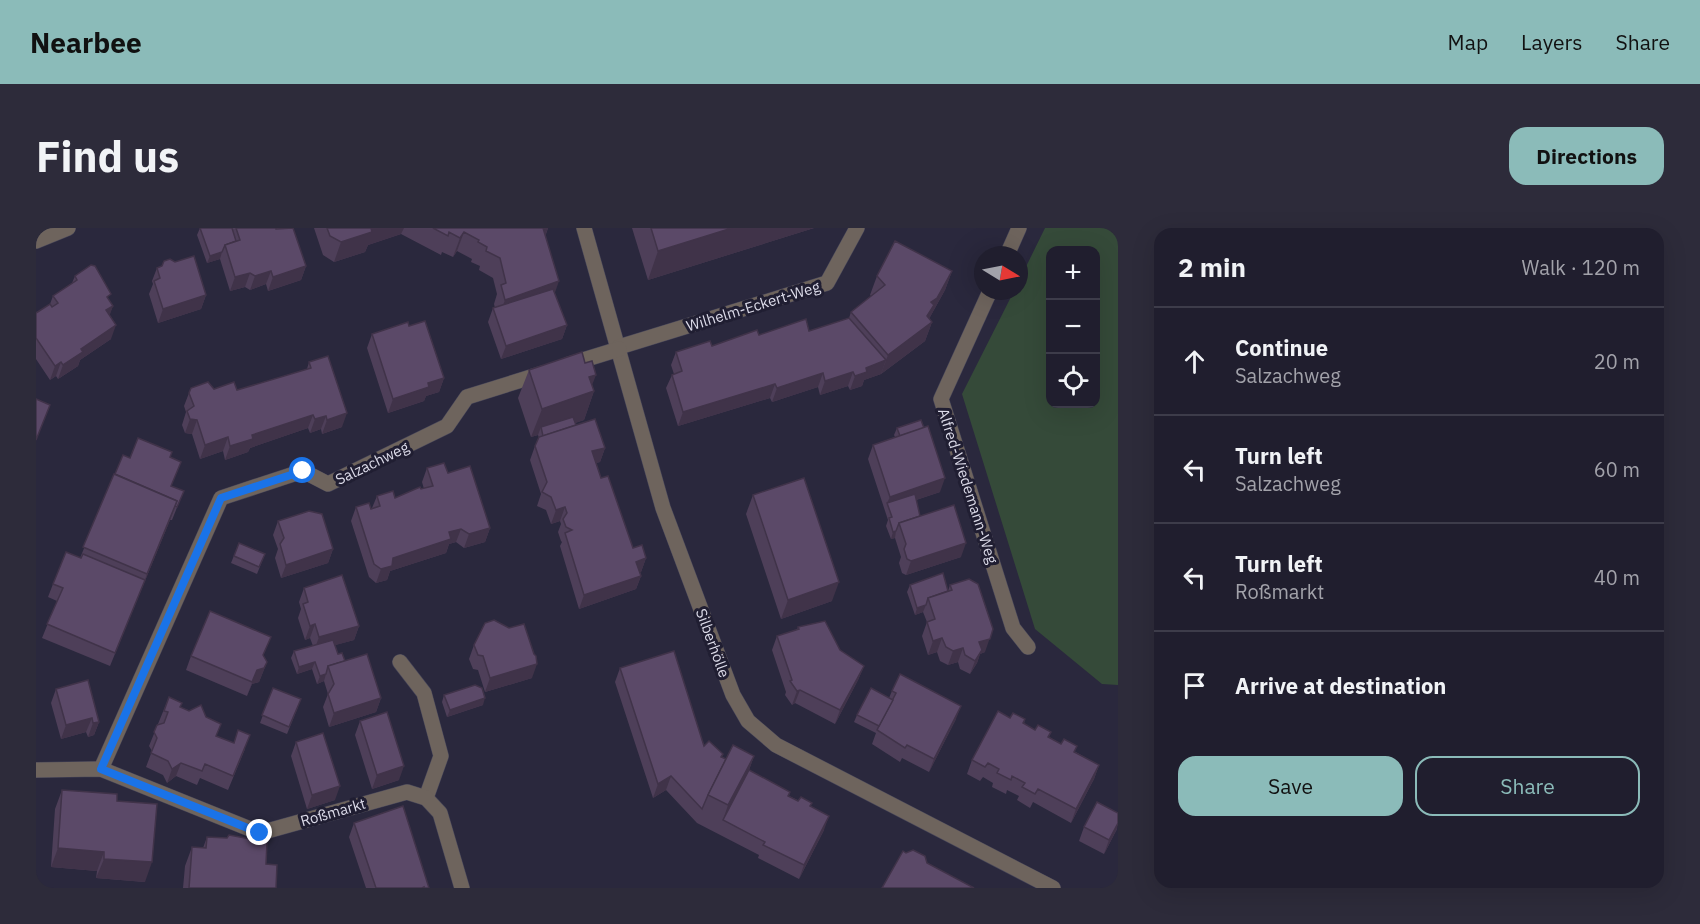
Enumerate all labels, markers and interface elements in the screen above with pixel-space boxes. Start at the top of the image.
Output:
text: Nearbee [30,24,142,61]
text: Map [1448,28,1488,56]
text: Layers [1521,28,1583,56]
text: Share [1616,28,1670,56]
button: Directions [1509,127,1664,185]
text: Find us [36,129,179,184]
north arrow [974,246,1028,300]
map controls [1046,246,1100,408]
button: + [1046,246,1100,300]
text: 2 min [1178,250,1246,284]
text: Walk · 120 m [1522,254,1640,281]
street label: Wilhelm-Eckert-Weg [684,277,822,335]
button: − [1046,300,1100,354]
text: Continue [1235,333,1328,362]
icon: ahead [1178,345,1211,378]
text: 20 m [1594,348,1640,375]
button: locate [1046,354,1100,408]
text: Salzachweg [1235,362,1341,389]
street label: Alfred-Wiedemann-Weg [934,406,1002,566]
street label: Salzachweg [332,437,412,489]
text: Turn left [1235,441,1323,470]
icon: left [1178,453,1211,486]
text: 60 m [1594,456,1640,483]
route start [289,457,315,483]
text: Salzachweg [1235,470,1341,497]
text: Turn left [1235,549,1323,578]
icon: left [1178,561,1211,594]
text: 40 m [1594,564,1640,591]
text: Roßmarkt [1235,578,1324,605]
street label: Silberhölle [692,606,734,680]
icon: arrive [1178,669,1211,702]
text: Arrive at destination [1235,671,1446,700]
button: Save [1178,756,1403,816]
button: Share [1415,756,1640,816]
street label: Roßmarkt [298,794,368,830]
route end [246,819,272,845]

